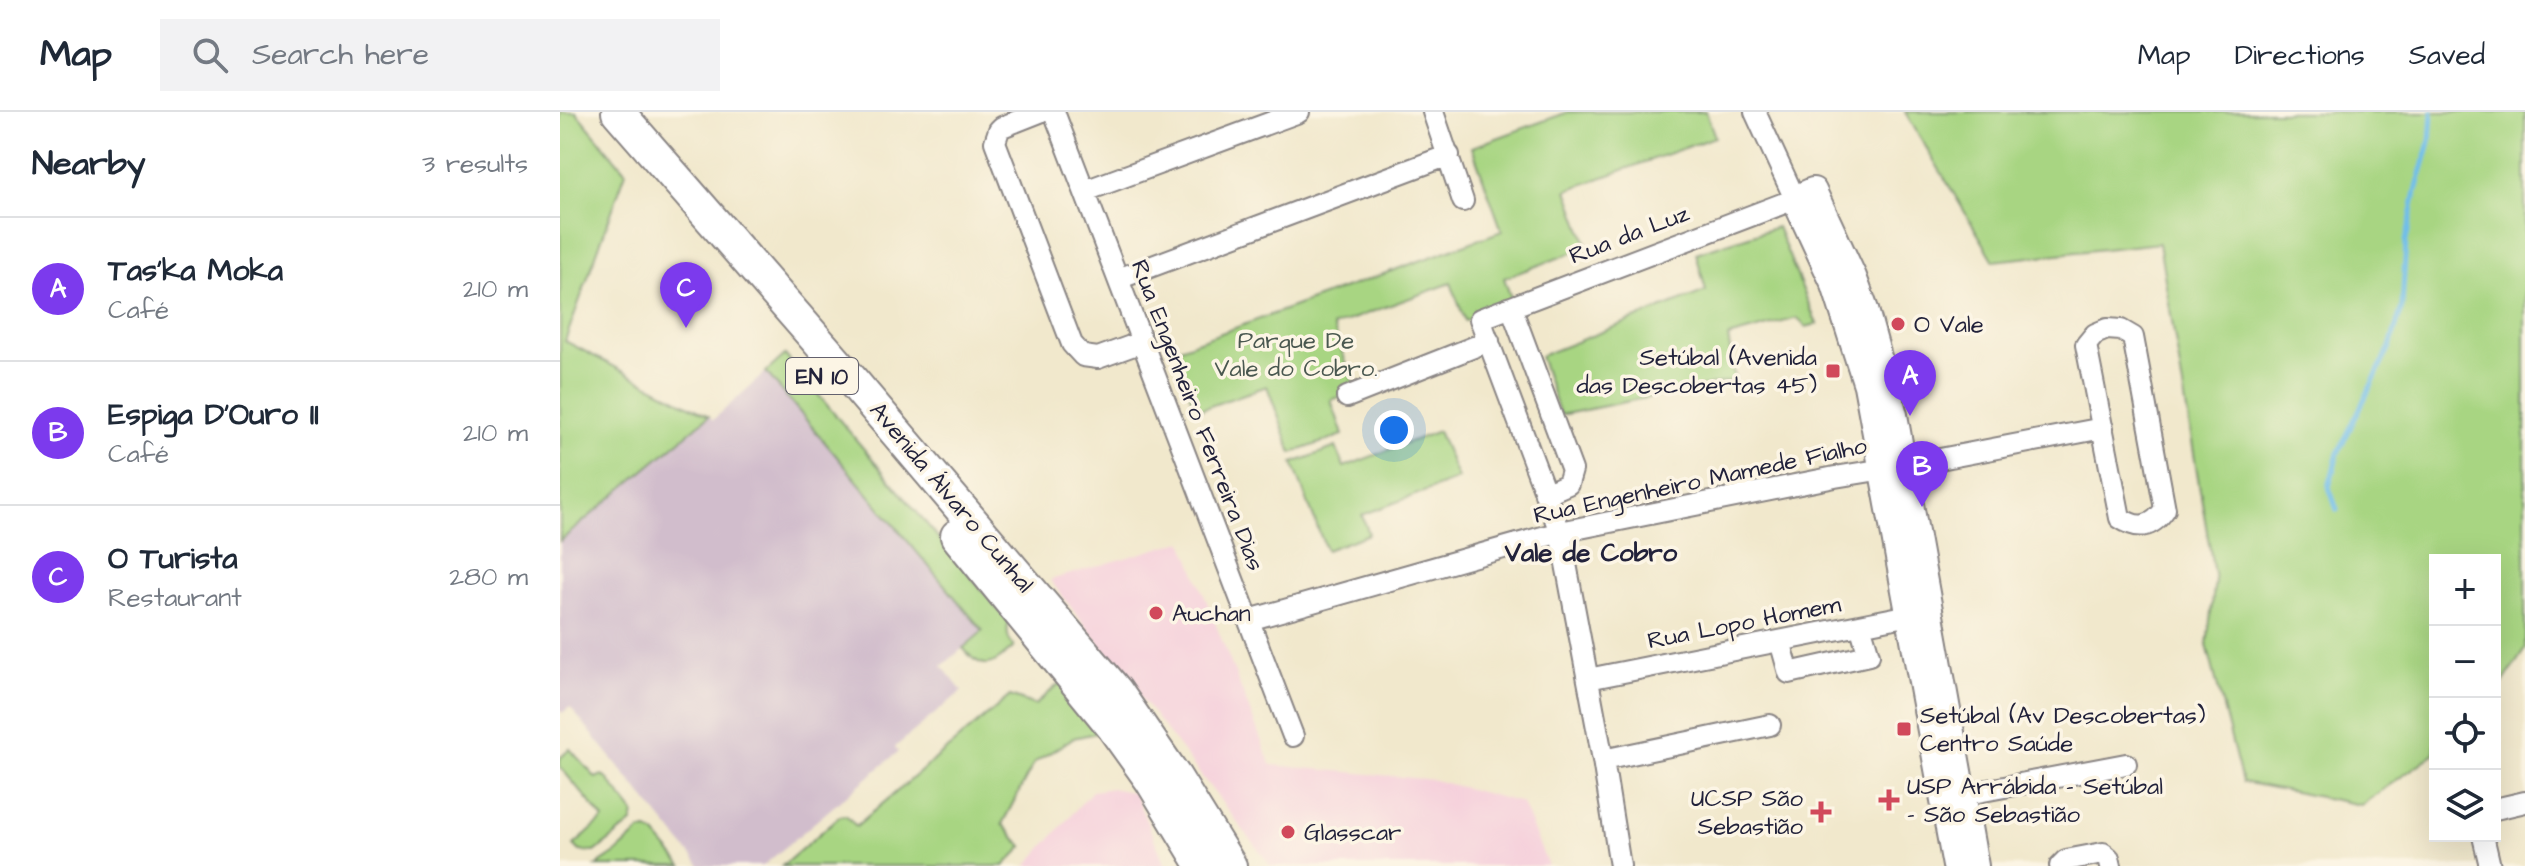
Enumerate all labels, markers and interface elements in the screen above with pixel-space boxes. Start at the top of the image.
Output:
search box [160,19,720,91]
text: Map [40,29,112,81]
icon: search [188,33,232,77]
text: Search here [252,34,429,76]
text: Map [2138,36,2191,75]
text: Directions [2235,36,2365,75]
text: Saved [2409,36,2485,75]
text: Nearby [32,140,146,188]
text: 3 results [422,146,528,182]
street label: Rua da Luz [1564,196,1694,273]
text: Tas'ka Moka [108,250,283,292]
street label: Rua Engenheiro Ferreira Dias [1121,255,1272,576]
pin: C [660,262,712,328]
text: A [50,271,66,307]
text: 210 m [463,271,528,307]
text: Café [108,292,169,328]
place label: O Vale [1914,308,1984,342]
marker: O Vale [1889,315,1907,333]
park label: Parque De Vale do Cobro. [1214,324,1378,386]
place label: Setúbal (Avenida das Descobertas 45) [1577,341,1817,403]
pin: A [1884,350,1936,416]
road number: EN 10 [786,358,858,394]
marker: Setúbal (Avenida das Descobertas 45) [1824,362,1842,380]
text: Espiga D'Ouro II [108,394,319,436]
street label: Avenida Álvaro Cunhal [861,395,1041,600]
your location [1374,410,1414,450]
text: B [49,415,67,451]
text: 210 m [463,415,528,451]
street label: Rua Engenheiro Mamede Fialho [1530,429,1871,534]
text: Café [108,436,169,472]
pin: B [1896,441,1948,507]
district label: Vale de Cobro [1504,535,1678,571]
text: O Turista [108,538,238,580]
map controls [2429,554,2501,842]
button: + [2429,554,2501,626]
text: C [49,559,67,595]
text: 280 m [449,559,528,595]
text: Restaurant [108,580,242,616]
street label: Rua Lopo Homem [1645,588,1844,658]
place label: Auchan [1172,597,1251,631]
marker: Auchan [1147,604,1165,622]
button: − [2429,626,2501,698]
button: locate [2429,698,2501,770]
place label: Setúbal (Av Descobertas) Centro Saúde [1920,699,2205,761]
marker: Setúbal (Av Descobertas) Centro Saúde [1895,720,1913,738]
place label: USP Arrábida - Setúbal - São Sebastião [1907,770,2163,832]
button: layers [2429,770,2501,842]
place label: UCSP São Sebastião [1691,782,1804,844]
marker: USP Arrábida - Setúbal - São Sebastião [1878,789,1900,811]
marker: UCSP São Sebastião [1810,801,1832,823]
place label: Glasscar [1304,816,1401,850]
marker: Glasscar [1279,823,1297,841]

